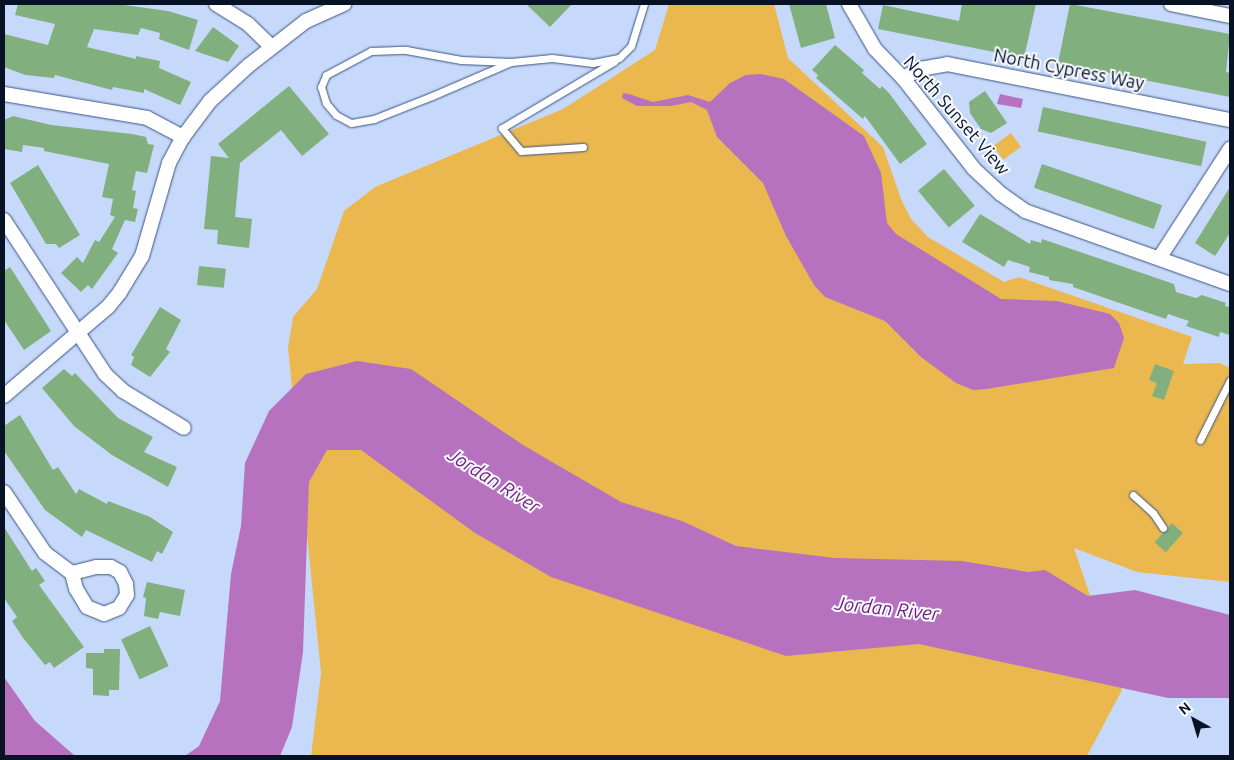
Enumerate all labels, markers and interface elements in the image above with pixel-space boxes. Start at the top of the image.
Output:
street label: North Cypress Way [992,44,1146,94]
street label: North Sunset View [899,51,1015,179]
water label: Jordan River [444,444,544,518]
water label: Jordan River [834,592,940,626]
north arrow [1169,695,1219,745]
text: N [1175,699,1194,718]

